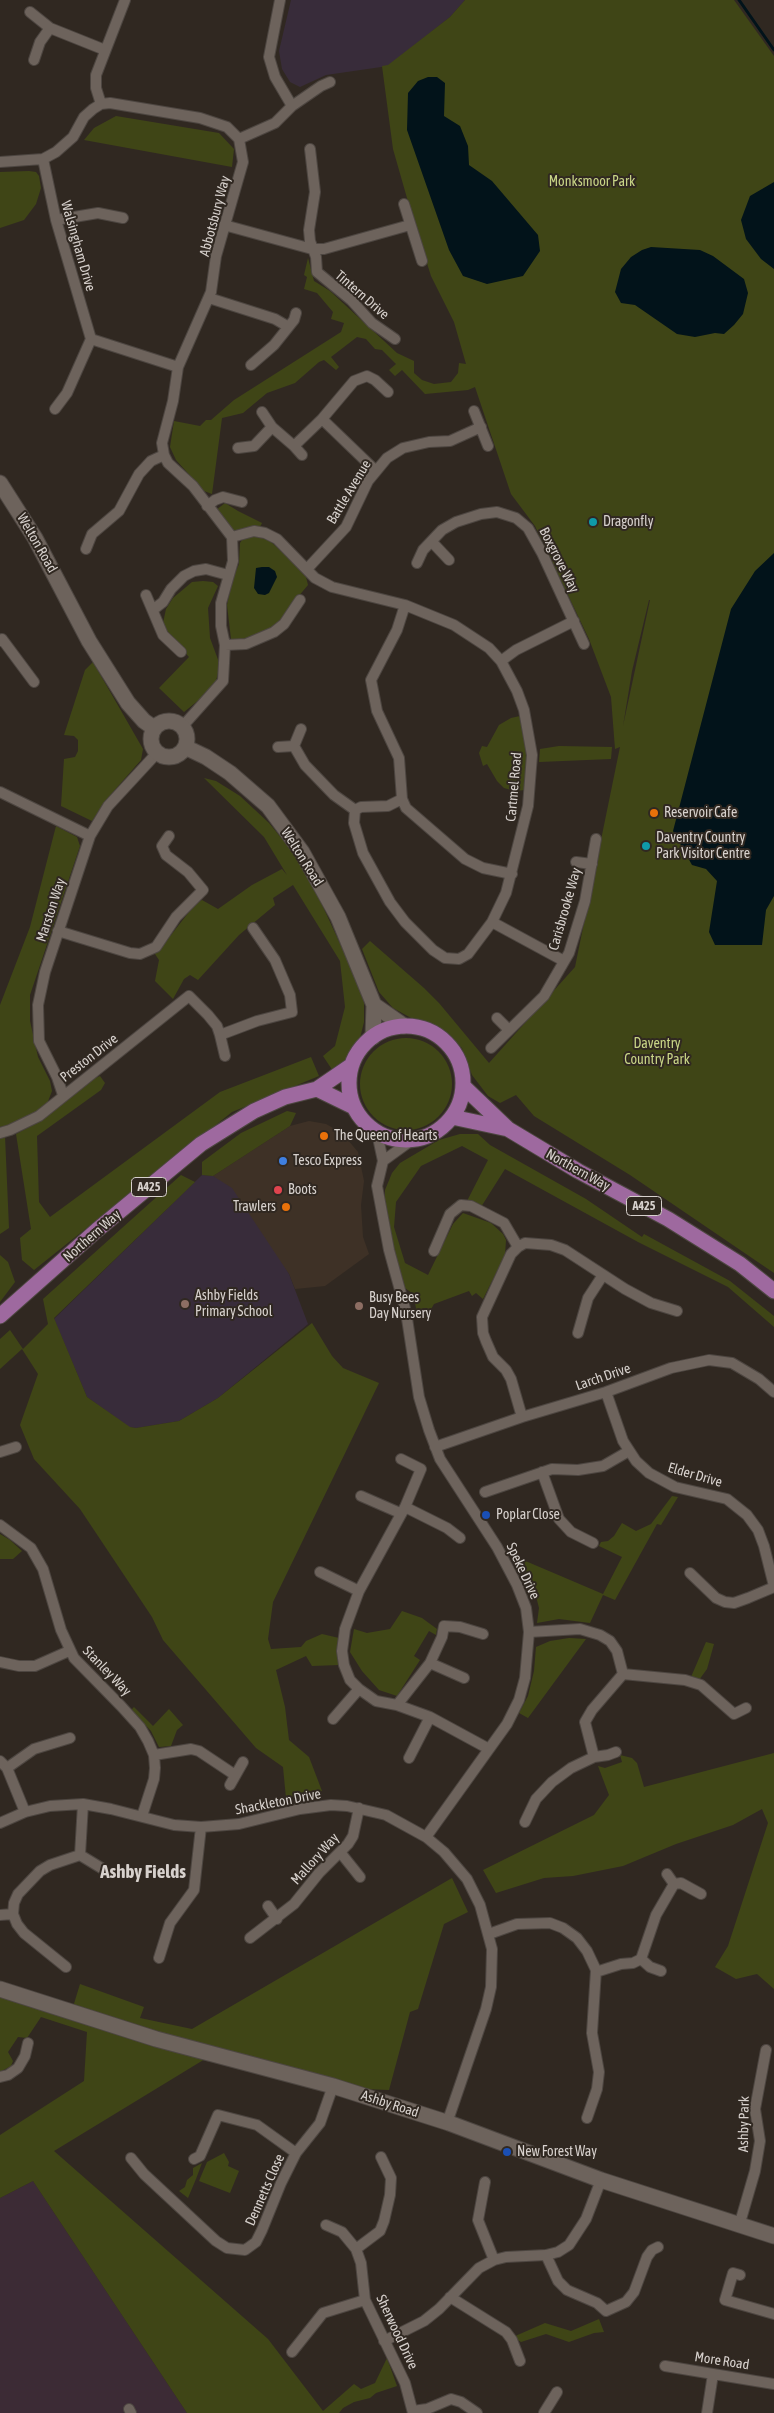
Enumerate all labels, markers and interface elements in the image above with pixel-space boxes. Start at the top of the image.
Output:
street label: Abbotsbury Way [196,174,234,258]
park label: Monksmoor Park [549,174,635,190]
street label: Walsingham Drive [57,199,99,293]
street label: Tintern Drive [332,267,392,323]
street label: Battle Avenue [323,457,375,527]
street label: Welton Road [13,510,61,576]
place label: Dragonfly [603,514,654,530]
marker: Dragonfly [587,516,599,528]
street label: Boxgrove Way [535,524,583,596]
street label: Cartmel Road [503,752,525,822]
place label: Reservoir Cafe [664,805,737,821]
marker: Reservoir Cafe [648,807,660,819]
street label: Welton Road [277,825,327,889]
place label: Daventry Country Park Visitor Centre [656,830,750,862]
marker: Daventry Country Park Visitor Centre [640,840,652,852]
street label: Carisbrooke Way [545,866,585,952]
street label: Marston Way [33,876,69,944]
street label: Preston Drive [57,1030,121,1086]
park label: Daventry Country Park [624,1036,690,1068]
place label: The Queen of Hearts [334,1128,438,1144]
marker: The Queen of Hearts [318,1130,330,1142]
street label: Northern Way [543,1145,613,1195]
place label: Tesco Express [293,1153,362,1169]
marker: Tesco Express [277,1155,289,1167]
road number: A425 [132,1178,166,1196]
place label: Boots [288,1182,317,1198]
marker: Boots [272,1184,284,1196]
road number: A425 [626,1196,662,1216]
place label: Trawlers [233,1199,276,1215]
marker: Trawlers [280,1201,292,1213]
street label: Northern Way [60,1206,124,1266]
place label: Ashby Fields Primary School [195,1288,272,1320]
place label: Busy Bees Day Nursery [369,1290,431,1322]
marker: Ashby Fields Primary School [179,1298,191,1310]
marker: Busy Bees Day Nursery [353,1300,365,1312]
street label: Larch Drive [573,1360,633,1394]
street label: Elder Drive [666,1459,724,1491]
place label: Poplar Close [496,1507,560,1523]
marker: Poplar Close [480,1509,492,1521]
street label: Speke Drive [503,1540,543,1602]
street label: Stanley Way [79,1643,135,1699]
street label: Shackleton Drive [234,1785,322,1819]
street label: Mallory Way [287,1830,343,1888]
district label: Ashby Fields [100,1861,186,1883]
street label: Ashby Road [359,2087,421,2121]
street label: Ashby Park [735,2096,753,2152]
place label: New Forest Way [517,2144,597,2160]
marker: New Forest Way [501,2146,513,2158]
street label: Dennetts Close [242,2152,288,2228]
street label: Sherwood Drive [372,2292,422,2372]
street label: More Road [693,2348,751,2374]

